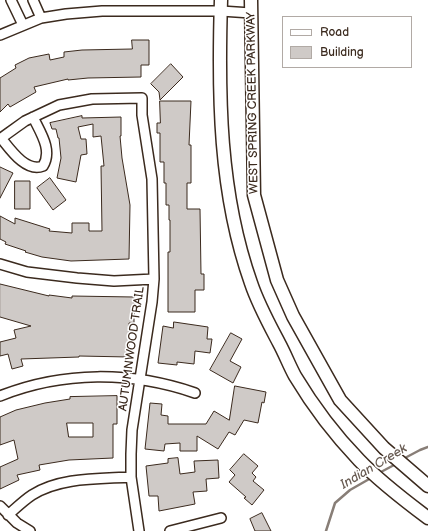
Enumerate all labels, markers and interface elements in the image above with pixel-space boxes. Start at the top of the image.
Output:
street label: WEST SPRING CREEK PARKWAY [244,12,262,194]
legend [282,16,412,68]
text: Road [320,25,349,40]
text: Building [320,45,364,60]
street label: AUTUMNWOOD TRAIL [116,286,148,412]
water label: Indian Creek [338,441,410,493]

